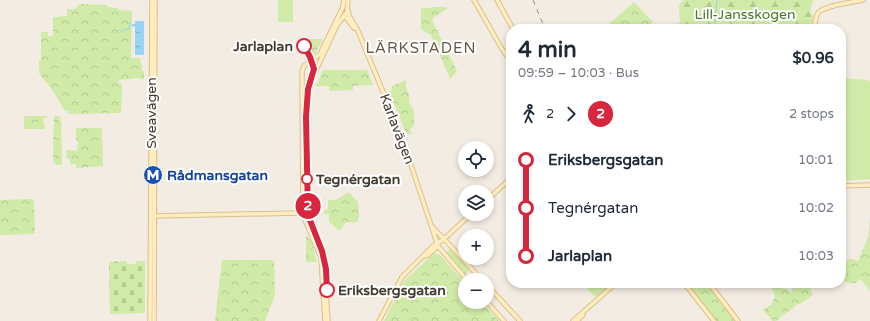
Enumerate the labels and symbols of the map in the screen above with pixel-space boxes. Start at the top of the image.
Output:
park label: Lill-Jansskogen [694,6,796,23]
place label: Jarlaplan [232,38,293,55]
marker: Jarlaplan [296,38,312,54]
district label: LÄRKSTADEN [365,39,477,57]
street label: Sveavägen [143,77,160,149]
street label: Karlavägen [376,91,418,167]
metro station icon: Rådmansgatan [142,164,164,186]
place label: Rådmansgatan [167,167,268,184]
place label: Tegnérgatan [315,171,400,188]
marker: Tegnérgatan [301,173,313,185]
line badge: 2 [295,193,321,219]
marker: Eriksbergsgatan [319,282,335,298]
place label: Eriksbergsgatan [338,282,446,299]

